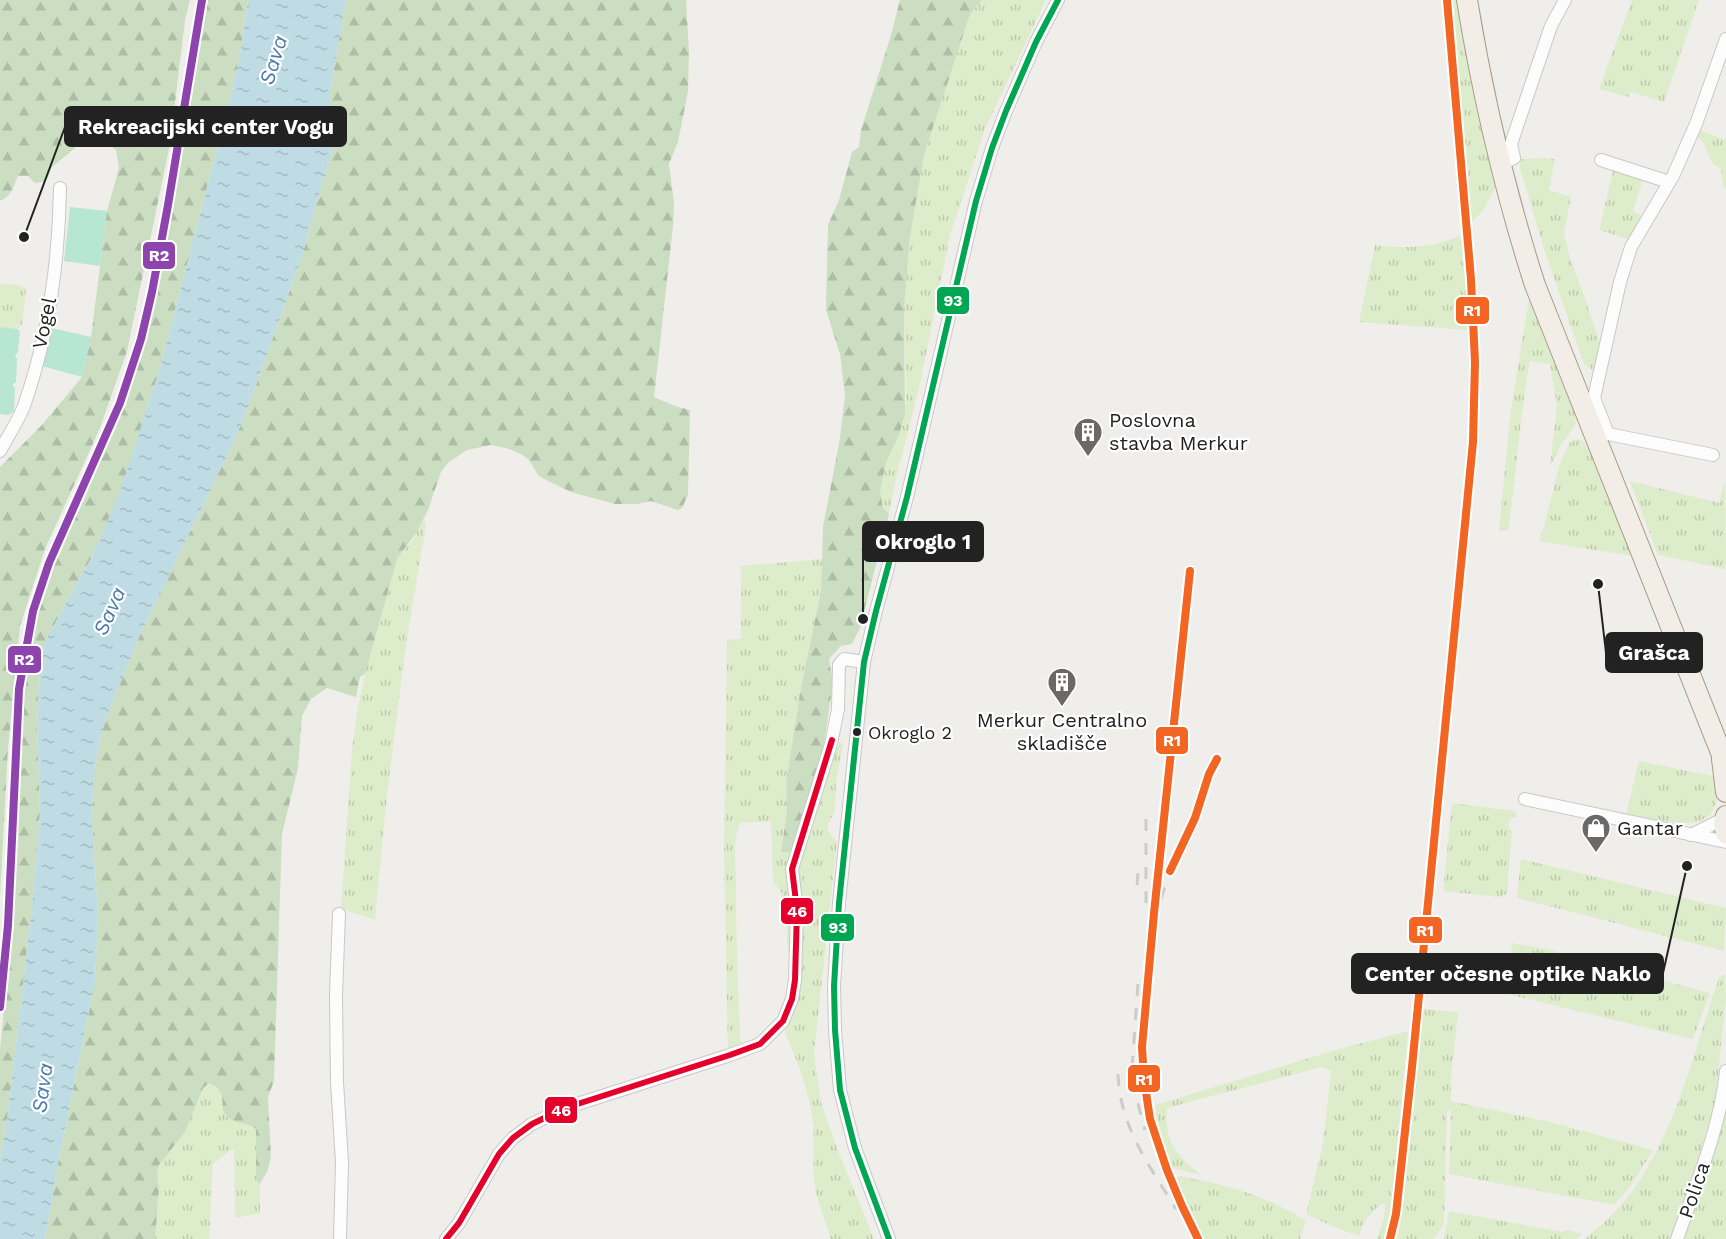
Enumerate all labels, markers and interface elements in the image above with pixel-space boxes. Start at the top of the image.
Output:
water label: Sava [254,32,292,88]
callout: Rekreacijski center Vogu [65,107,346,146]
text: Rekreacijski center Vogu [78,114,334,139]
line badge: R2 [142,241,176,270]
text: R2 [149,246,169,265]
line badge: 93 [936,286,970,315]
text: 93 [943,291,963,310]
street label: Vogel [27,295,61,351]
line badge: R1 [1455,296,1490,325]
text: R1 [1463,301,1481,320]
place label: Poslovna stavba Merkur [1109,408,1248,455]
building icon: Poslovna stavba Merkur [1072,416,1104,458]
callout: Okroglo 1 [863,522,983,561]
text: Okroglo 1 [875,529,971,554]
water label: Sava [87,583,131,639]
callout: Grašca [1606,633,1702,672]
text: Grašca [1618,640,1691,665]
line badge: R2 [7,645,42,674]
text: R2 [14,650,34,669]
building icon: Merkur Centralno skladišče [1046,666,1078,708]
place label: Merkur Centralno skladišče [977,708,1147,755]
place label: Okroglo 2 [868,722,952,743]
marker: Okroglo 2 [851,726,863,738]
line badge: R1 [1155,726,1189,755]
text: R1 [1163,731,1181,750]
shop icon: Gantar [1580,812,1612,854]
place label: Gantar [1617,816,1683,840]
line badge: 46 [780,897,814,925]
text: 46 [787,902,807,921]
line badge: 93 [820,913,855,942]
line badge: R1 [1408,916,1443,944]
text: 93 [828,918,848,937]
text: R1 [1416,921,1434,940]
callout: Center očesne optike Naklo [1352,954,1663,993]
text: Center očesne optike Naklo [1365,961,1651,986]
water label: Sava [26,1061,58,1115]
line badge: R1 [1127,1064,1161,1093]
text: R1 [1135,1070,1153,1089]
line badge: 46 [544,1096,578,1124]
text: 46 [551,1101,571,1120]
street label: Polica [1673,1159,1715,1221]

